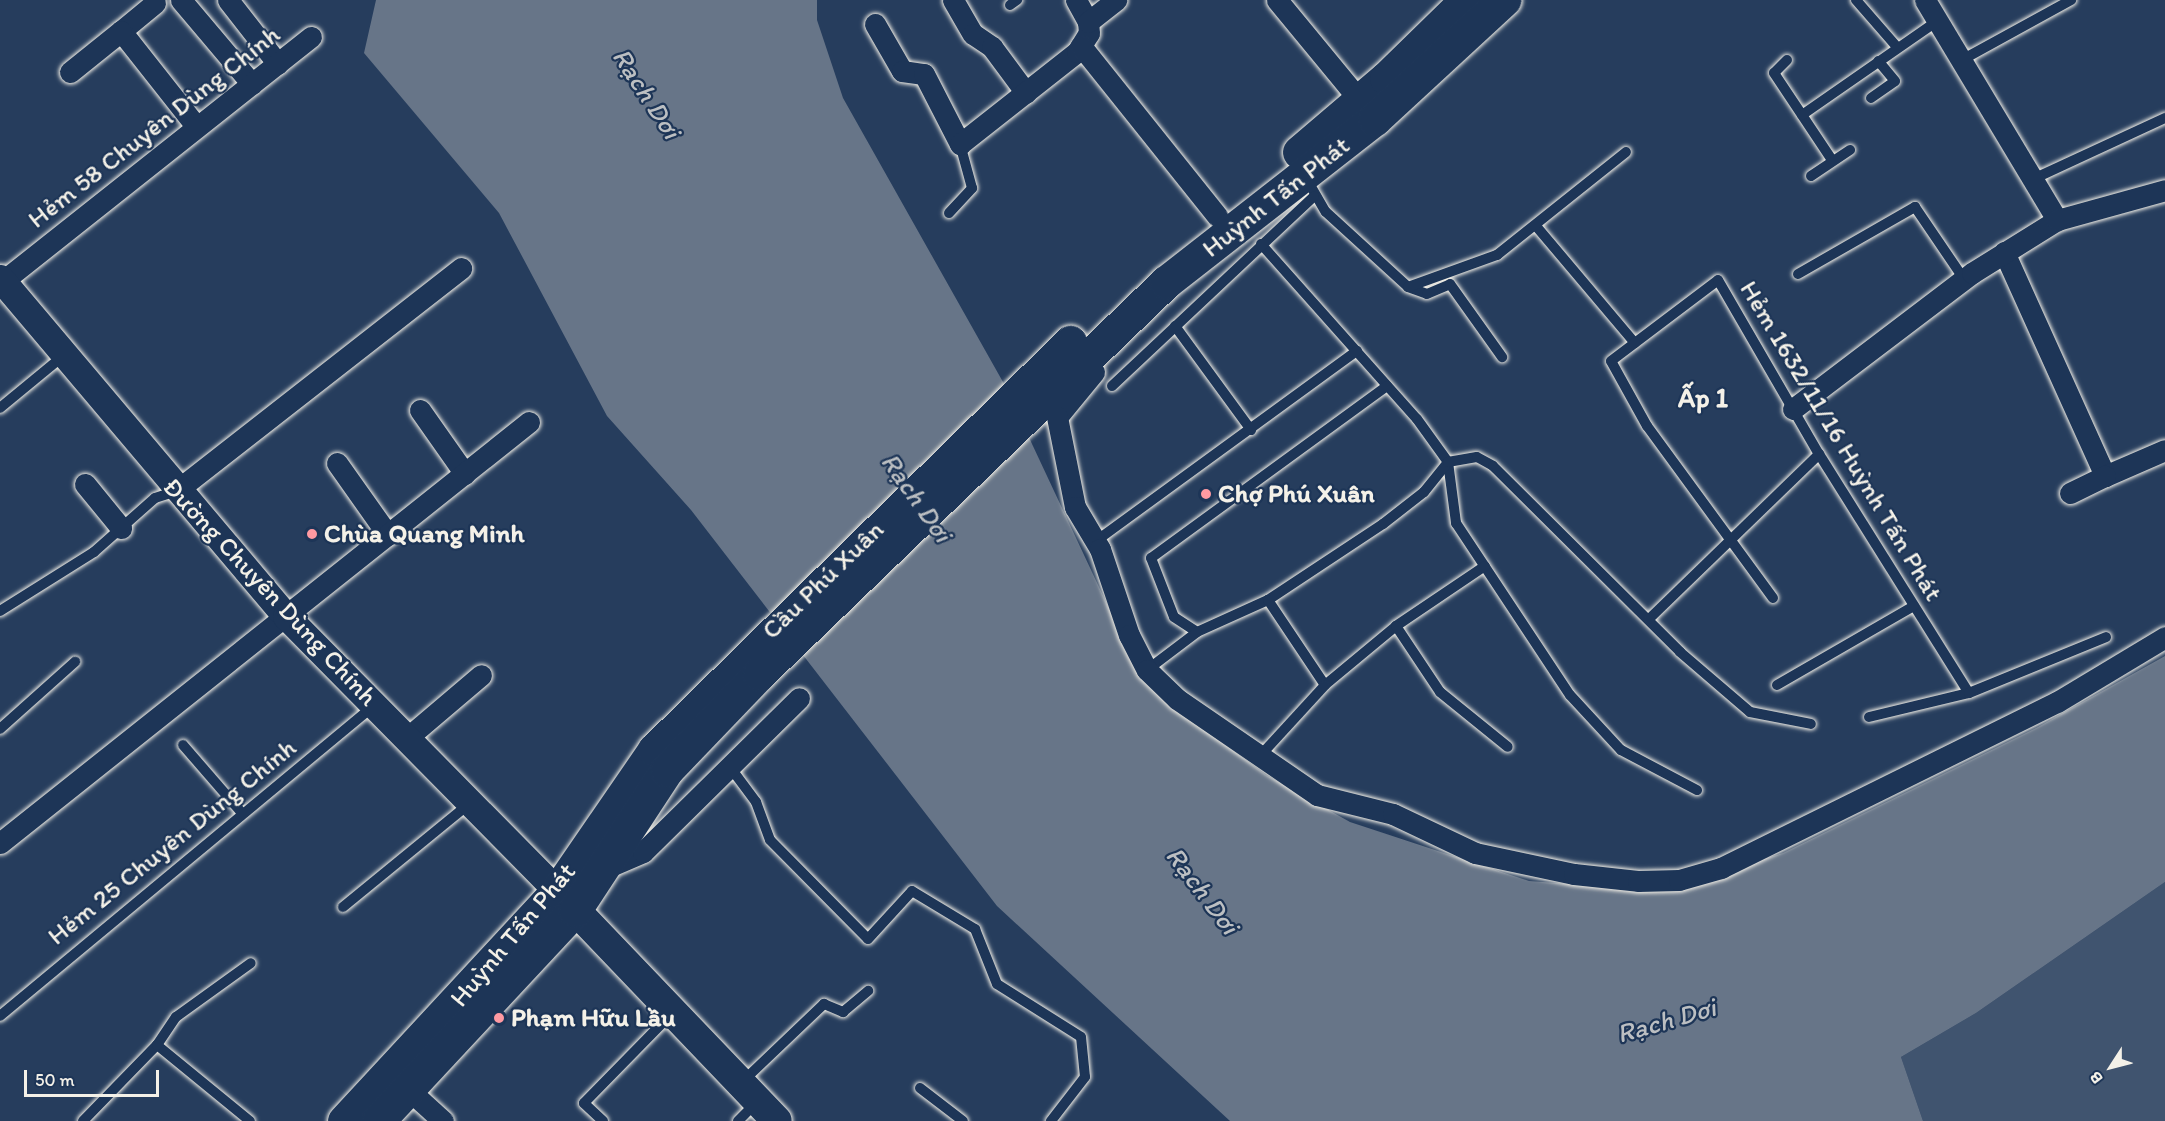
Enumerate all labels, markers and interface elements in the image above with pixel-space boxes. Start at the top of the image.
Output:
street label: Hẻm 58 Chuyên Dùng Chính [21,19,287,235]
water label: Rạch Dơi [606,42,688,144]
street label: Huỳnh Tấn Phát [1197,130,1355,264]
street label: Hẻm 1632/11/16 Huỳnh Tấn Phát [1733,276,1949,606]
district label: Ấp 1 [1678,382,1728,414]
water label: Rạch Dơi [875,446,959,548]
street label: Đường Chuyên Dùng Chính [156,471,384,713]
place label: Chợ Phú Xuân [1218,478,1376,510]
marker: Chợ Phú Xuân [1199,487,1213,501]
street label: Cầu Phú Xuân [755,514,891,646]
place label: Chùa Quang Minh [324,518,523,550]
marker: Chùa Quang Minh [305,527,319,541]
street label: Hẻm 25 Chuyên Dùng Chính [41,732,303,952]
water label: Rạch Dơi [1159,840,1247,940]
street label: Huỳnh Tấn Phát [444,857,582,1013]
water label: Rạch Dơi [1613,990,1719,1050]
place label: Phạm Hữu Lầu [511,1002,676,1034]
marker: Phạm Hữu Lầu [492,1011,506,1025]
north arrow [2081,1037,2141,1097]
scale bar [27,1058,162,1096]
text: B [2085,1068,2107,1088]
text: 50 m [35,1069,75,1091]

